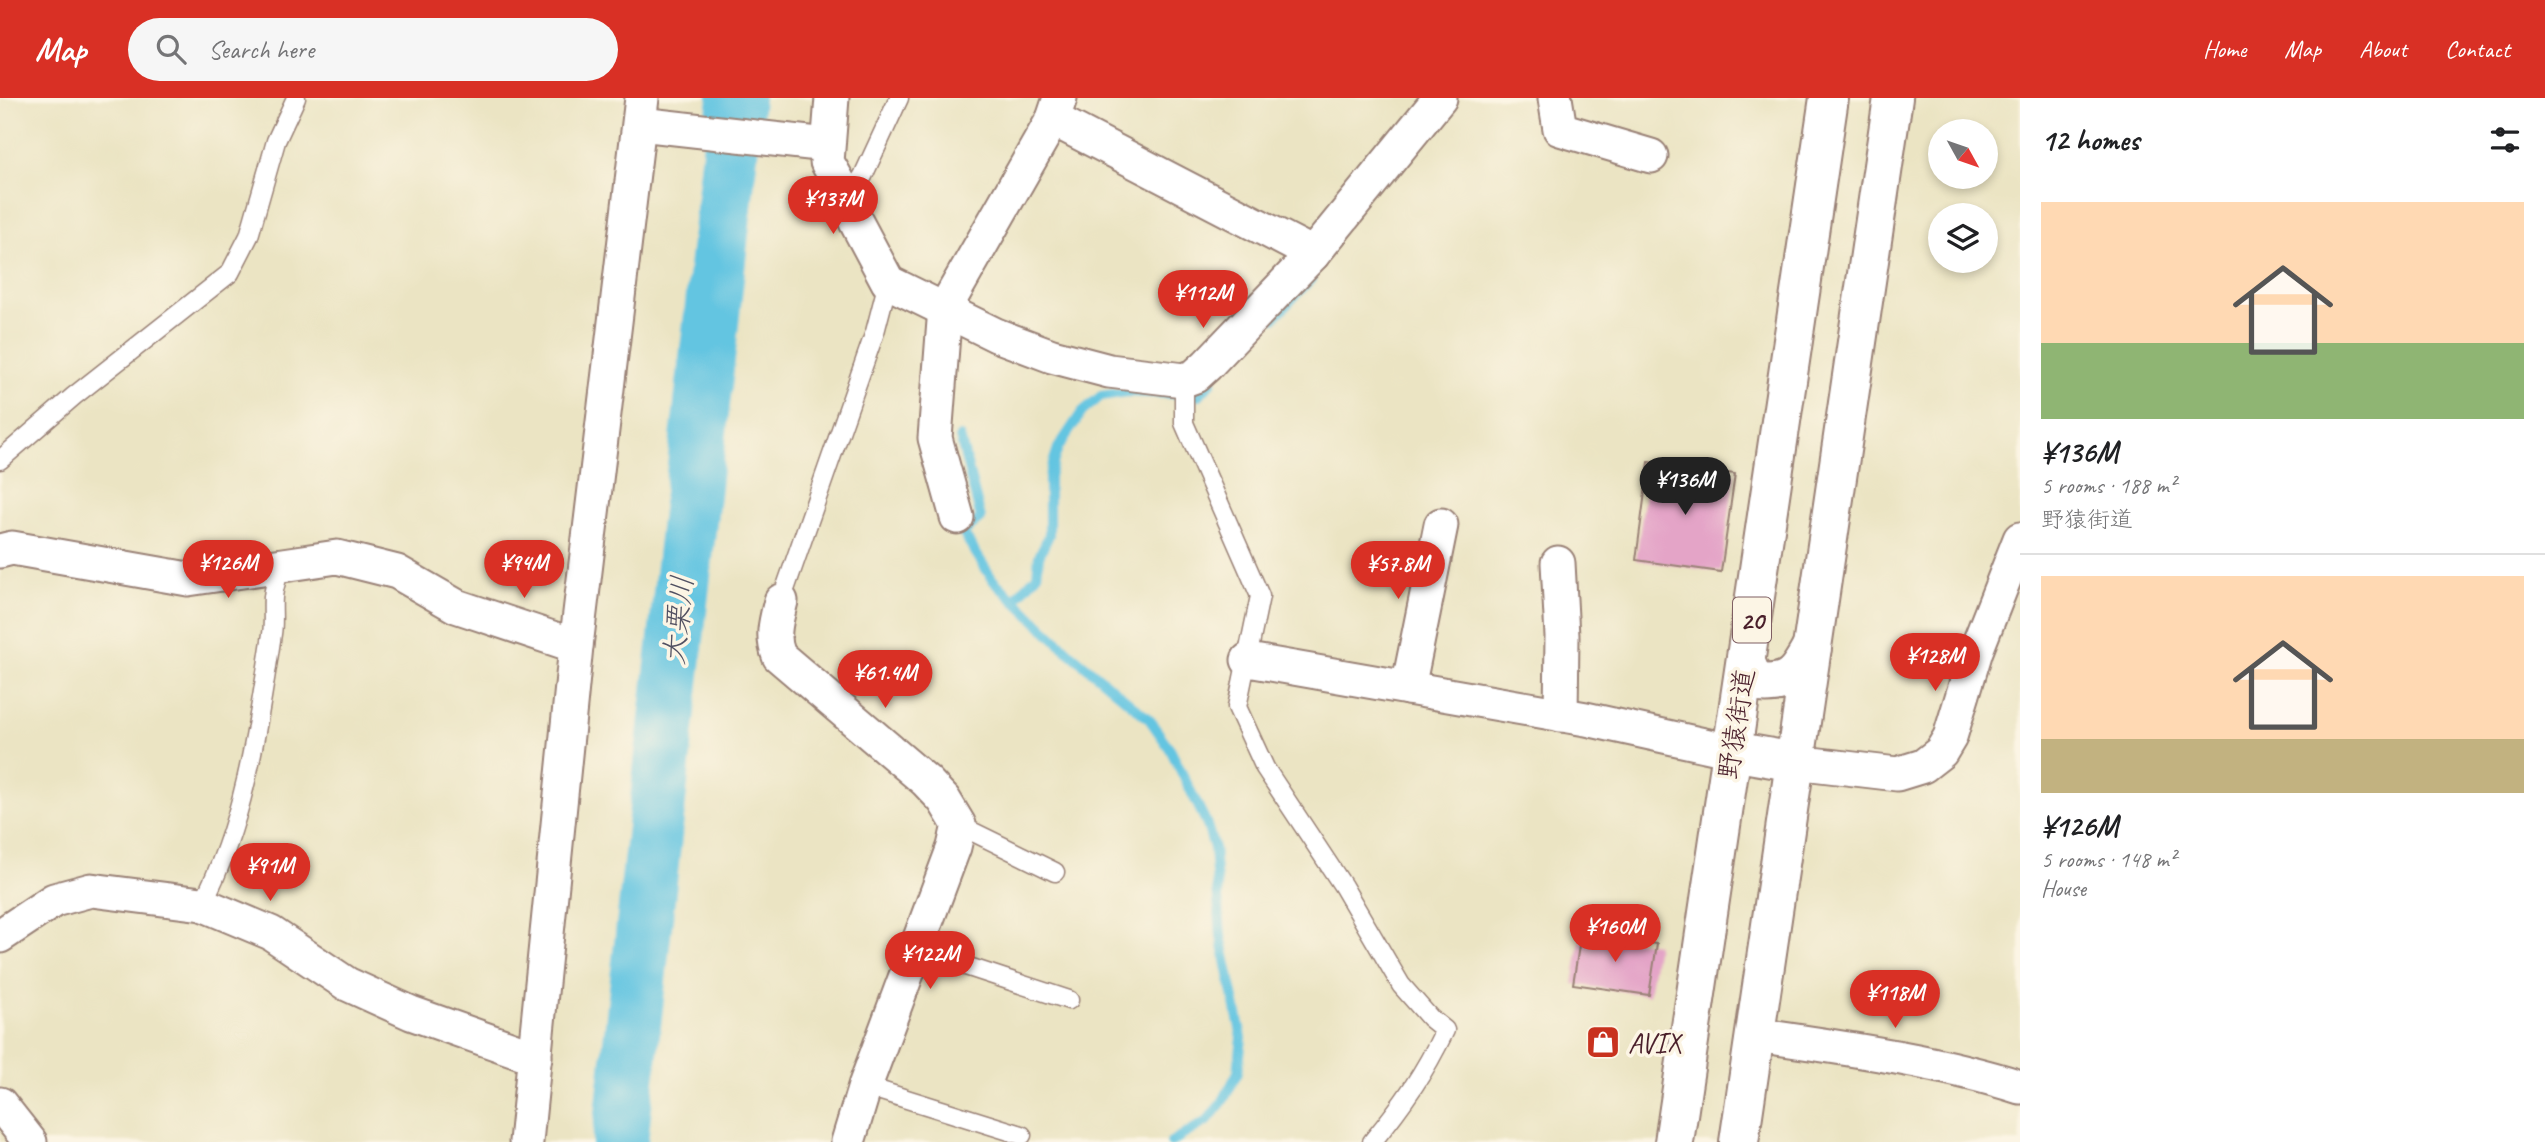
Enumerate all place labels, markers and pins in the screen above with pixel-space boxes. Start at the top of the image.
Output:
pin: ¥137M [784,176,882,236]
pin: ¥112M [1154,271,1252,330]
pin: ¥136M [1636,458,1734,517]
pin: ¥126M [179,540,277,600]
pin: ¥94M [483,540,565,600]
pin: ¥57.8M [1341,542,1455,601]
pin: ¥128M [1886,634,1984,693]
pin: ¥61.4M [828,650,942,710]
pin: ¥91M [229,844,311,903]
pin: ¥160M [1566,904,1664,964]
pin: ¥122M [881,932,979,991]
pin: ¥118M [1846,970,1944,1030]
shop icon: AVIX [1584,1023,1622,1061]
place label: AVIX [1628,1025,1683,1060]

